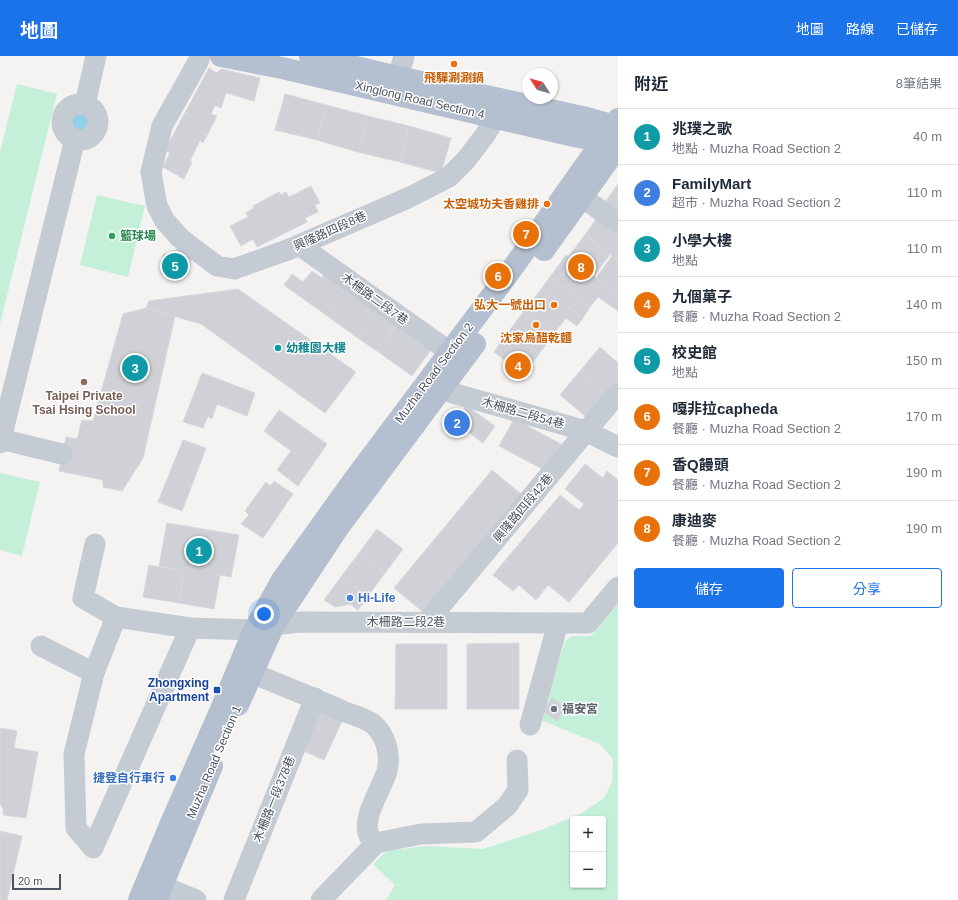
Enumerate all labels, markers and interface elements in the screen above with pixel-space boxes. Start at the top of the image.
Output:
text: 地圖 [20,20,58,41]
text: 地圖 [796,21,824,37]
text: 路線 [846,21,874,37]
text: 已儲存 [896,21,938,37]
marker: 飛驒涮涮鍋 [449,59,459,69]
north arrow [522,68,558,104]
place label: 飛驒涮涮鍋 [424,71,484,85]
text: 附近 [634,75,668,94]
text: 8筆結果 [896,76,942,91]
street label: Xinglong Road Section 4 [354,78,486,122]
text: 兆璞之歌 [672,120,732,137]
text: 1 [643,129,651,144]
text: 40 m [913,129,942,144]
text: 地點 · Muzha Road Section 2 [672,141,841,156]
text: FamilyMart [672,175,751,192]
text: 2 [643,185,651,200]
text: 110 m [907,185,942,200]
text: 超市 · Muzha Road Section 2 [672,195,841,210]
place label: 太空城功夫香雞排 [443,197,539,211]
marker: 太空城功夫香雞排 [542,199,552,209]
street label: 興隆路四段8巷 [291,209,369,253]
pin: 7 [513,219,539,249]
place label: 籃球場 [120,229,156,243]
marker: 籃球場 [107,231,117,241]
text: 小學大樓 [672,232,732,249]
text: 3 [643,241,651,256]
text: 110 m [907,241,942,256]
pin: 5 [162,251,188,281]
pin: 8 [568,252,594,282]
text: 地點 [672,253,698,268]
pin: 6 [485,261,511,291]
street label: 木柵路二段7巷 [339,270,411,328]
text: 九個菓子 [672,288,732,305]
text: 4 [643,297,651,312]
text: 140 m [906,297,942,312]
place label: 弘大一號出口 [474,298,546,312]
marker: 弘大一號出口 [549,300,559,310]
text: 餐廳 · Muzha Road Section 2 [672,309,841,324]
street label: Muzha Road Section 2 [392,320,476,426]
marker: 沈家烏醋乾麵 [531,320,541,330]
place label: 沈家烏醋乾麵 [500,331,572,345]
place label: 幼稚園大樓 [286,341,346,355]
marker: 幼稚園大樓 [273,343,283,353]
text: 校史館 [672,344,717,361]
pin: 4 [505,351,531,381]
pin: 3 [122,353,148,383]
text: 5 [643,353,651,368]
text: 150 m [906,353,942,368]
text: 地點 [672,365,698,380]
marker: Taipei Private Tsai Hsing School [79,377,89,387]
place label: Taipei Private Tsai Hsing School [32,389,136,417]
street label: 木柵路二段54巷 [480,395,566,431]
text: 嘎非拉capheda [672,400,778,417]
pin: 2 [444,408,470,438]
text: 6 [643,409,651,424]
text: 170 m [906,409,942,424]
text: 餐廳 · Muzha Road Section 2 [672,421,841,436]
text: 香Q饅頭 [672,456,729,473]
text: 7 [643,465,651,480]
text: 190 m [906,465,942,480]
street label: 興隆路四段42巷 [490,471,556,545]
text: 餐廳 · Muzha Road Section 2 [672,477,841,492]
text: 康迪麥 [672,512,717,529]
text: 8 [643,521,651,536]
text: 190 m [906,521,942,536]
text: 餐廳 · Muzha Road Section 2 [672,533,841,548]
pin: 1 [186,536,212,566]
button: 儲存 [634,568,784,608]
button: 分享 [792,568,942,608]
place label: Hi-Life [358,591,396,605]
marker: Hi-Life [345,593,355,603]
your location [254,604,274,624]
street label: 木柵路二段2巷 [367,615,445,629]
place label: Zhongxing Apartment [148,676,209,704]
marker: Zhongxing Apartment [212,685,222,695]
place label: 福安宮 [562,702,598,716]
street label: Muzha Road Section 1 [184,703,244,821]
marker: 福安宮 [549,704,559,714]
street label: 木柵路一段378巷 [250,754,298,844]
place label: 捷登自行車行 [93,771,165,785]
marker: 捷登自行車行 [168,773,178,783]
map controls [570,816,606,888]
button: + [570,816,606,852]
button: − [570,852,606,888]
scale bar [12,872,61,891]
text: 20 m [18,875,42,887]

